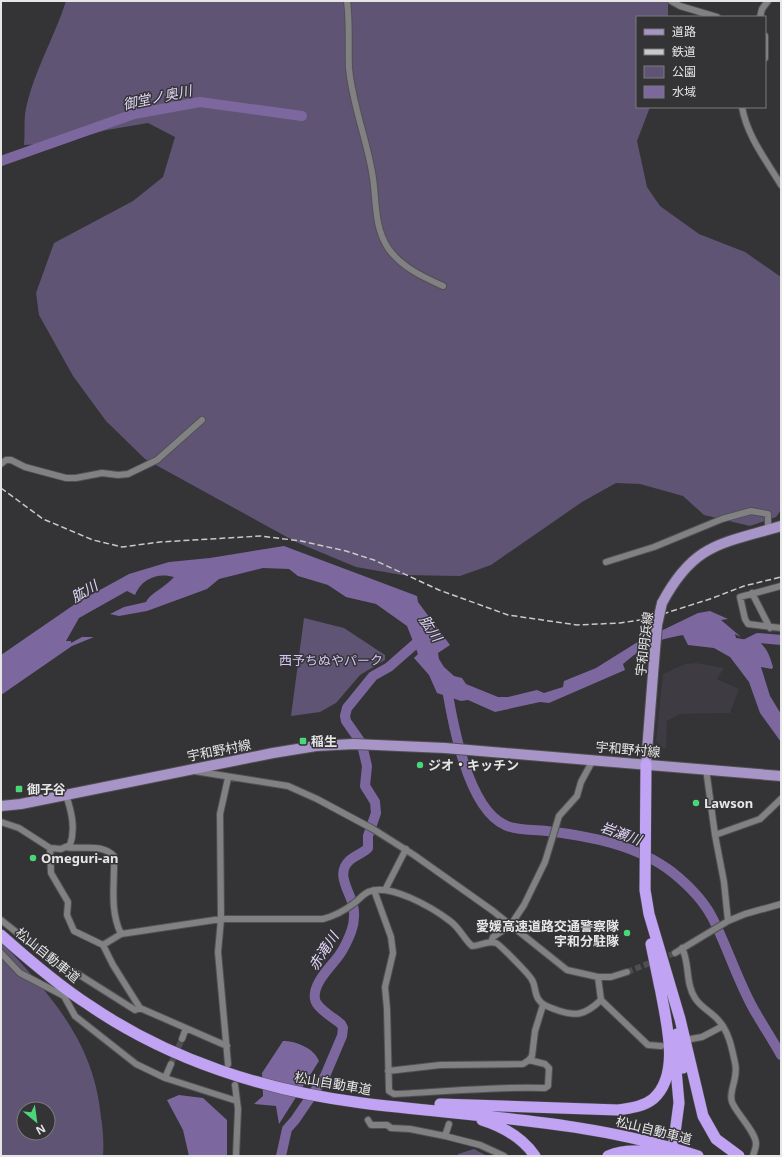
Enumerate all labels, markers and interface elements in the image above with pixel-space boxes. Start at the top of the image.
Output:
legend [636,16,766,108]
text: 道路 [672,23,696,40]
text: 鉄道 [672,43,696,60]
text: 公園 [672,63,696,80]
water label: 御堂ノ奥川 [121,80,195,114]
text: 水域 [672,83,696,100]
water label: 肱川 [67,575,103,606]
water label: 肱川 [415,611,448,647]
street label: 宇和明浜線 [631,611,657,677]
park label: 西予ちぬやパーク [279,651,383,669]
place label: 稲生 [311,732,337,750]
street label: 宇和野村線 [185,735,253,765]
marker: 稲生 [298,736,308,746]
street label: 宇和野村線 [595,737,661,761]
place label: ジオ・キッチン [428,756,519,774]
marker: ジオ・キッチン [415,760,425,770]
place label: 御子谷 [27,780,66,798]
marker: 御子谷 [14,784,24,794]
place label: Lawson [704,794,753,812]
marker: Lawson [691,798,701,808]
water label: 岩瀬川 [598,817,646,850]
place label: Omeguri-an [41,849,118,867]
marker: Omeguri-an [28,853,38,863]
place label: 愛媛高速道路交通警察隊 宇和分駐隊 [476,917,619,950]
street label: 松山自動車道 [12,923,84,987]
water label: 赤滝川 [304,927,343,974]
marker: 愛媛高速道路交通警察隊 宇和分駐隊 [622,928,632,938]
street label: 松山自動車道 [293,1067,373,1099]
north arrow [16,1101,56,1141]
street label: 松山自動車道 [614,1112,694,1148]
text: N [34,1121,49,1139]

